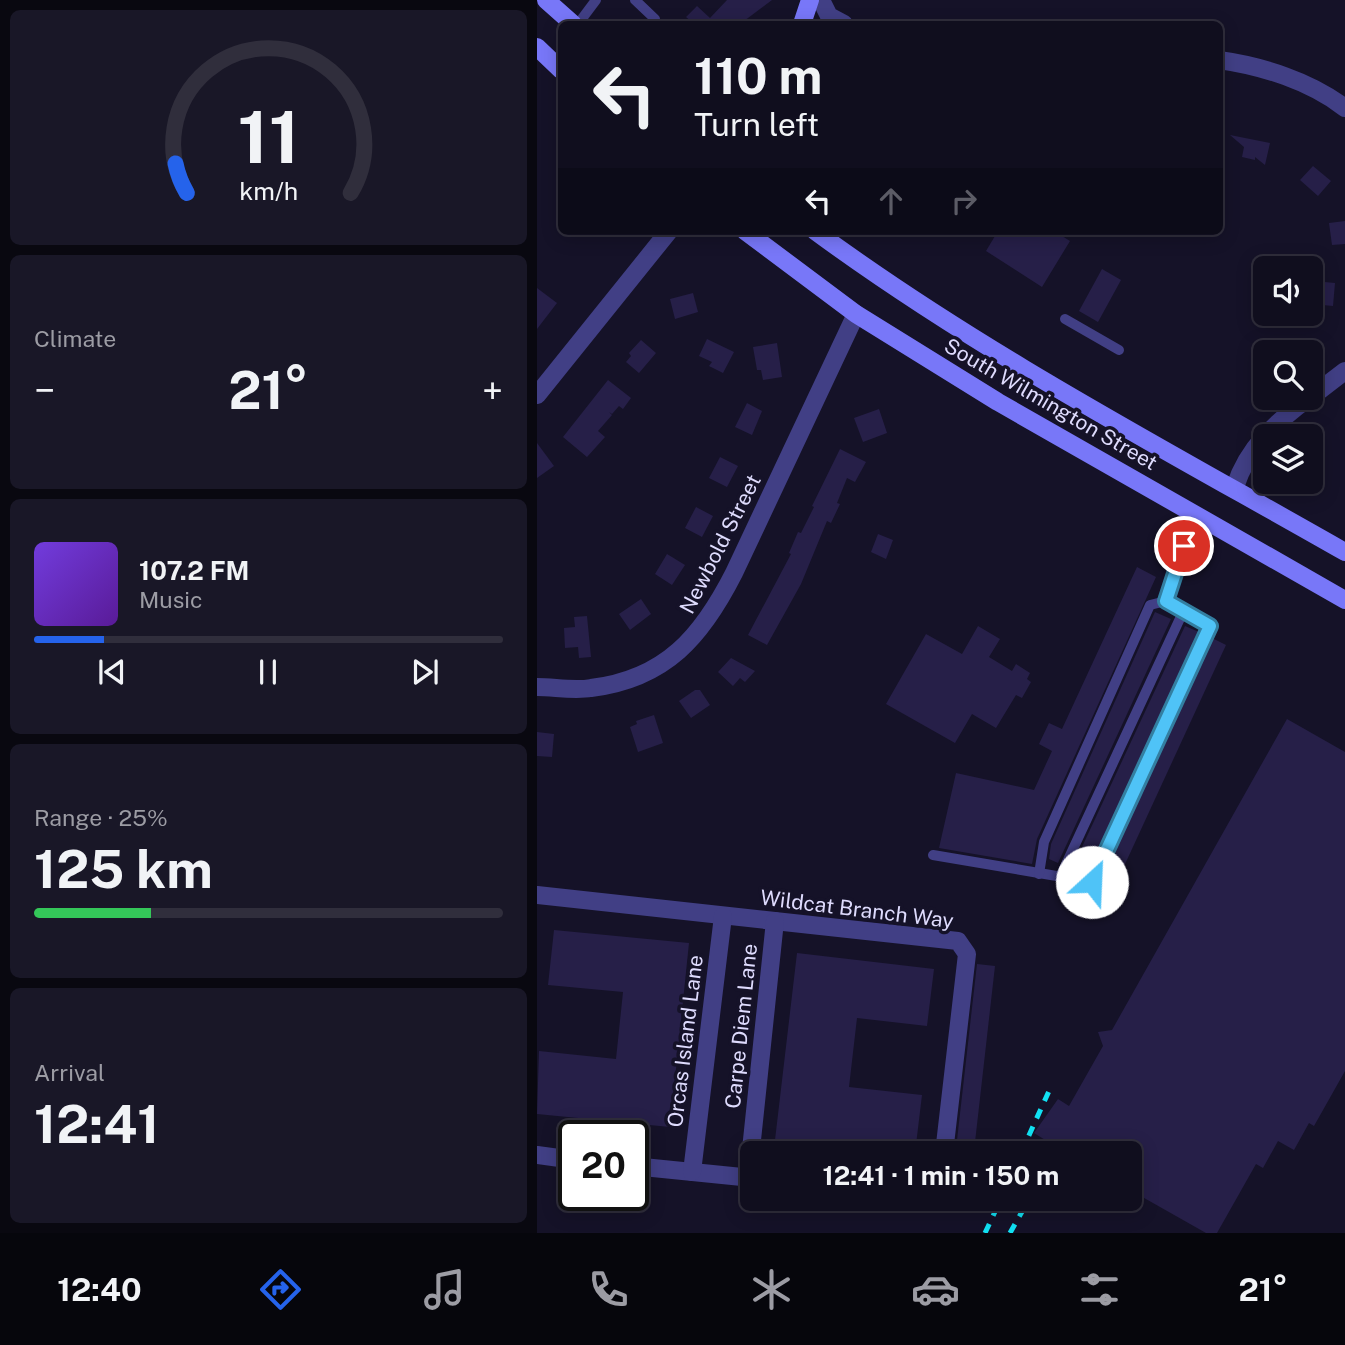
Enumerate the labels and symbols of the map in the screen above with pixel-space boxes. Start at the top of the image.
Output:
street label: South Wilmington Street [940,333,1162,475]
street label: Newbold Street [674,470,766,618]
pin [1154,516,1214,576]
position arrow [1055,845,1129,919]
street label: Wildcat Branch Way [759,885,955,933]
street label: Carpe Diem Lane [720,942,762,1110]
street label: Orcas Island Lane [662,953,708,1129]
speed limit sign: 20 [558,1120,649,1211]

